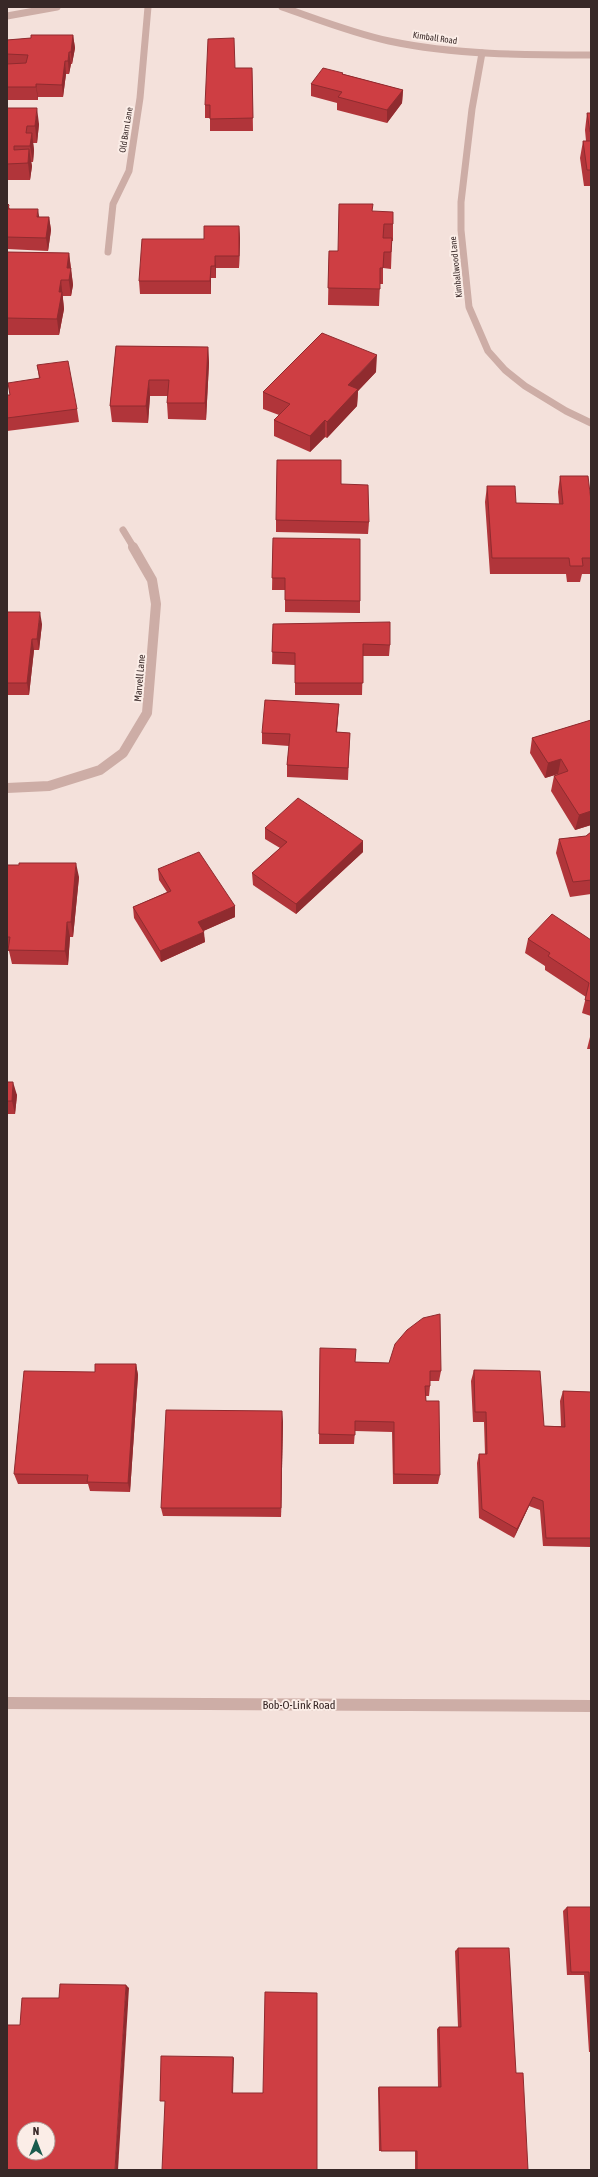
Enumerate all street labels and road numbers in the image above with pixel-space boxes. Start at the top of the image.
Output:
street label: Kimball Road [412,30,458,46]
street label: Old Barn Lane [117,107,135,153]
street label: Kimballwood Lane [448,236,464,298]
street label: Marvell Lane [132,653,147,702]
street label: Bob-O-Link Road [262,1698,336,1712]

